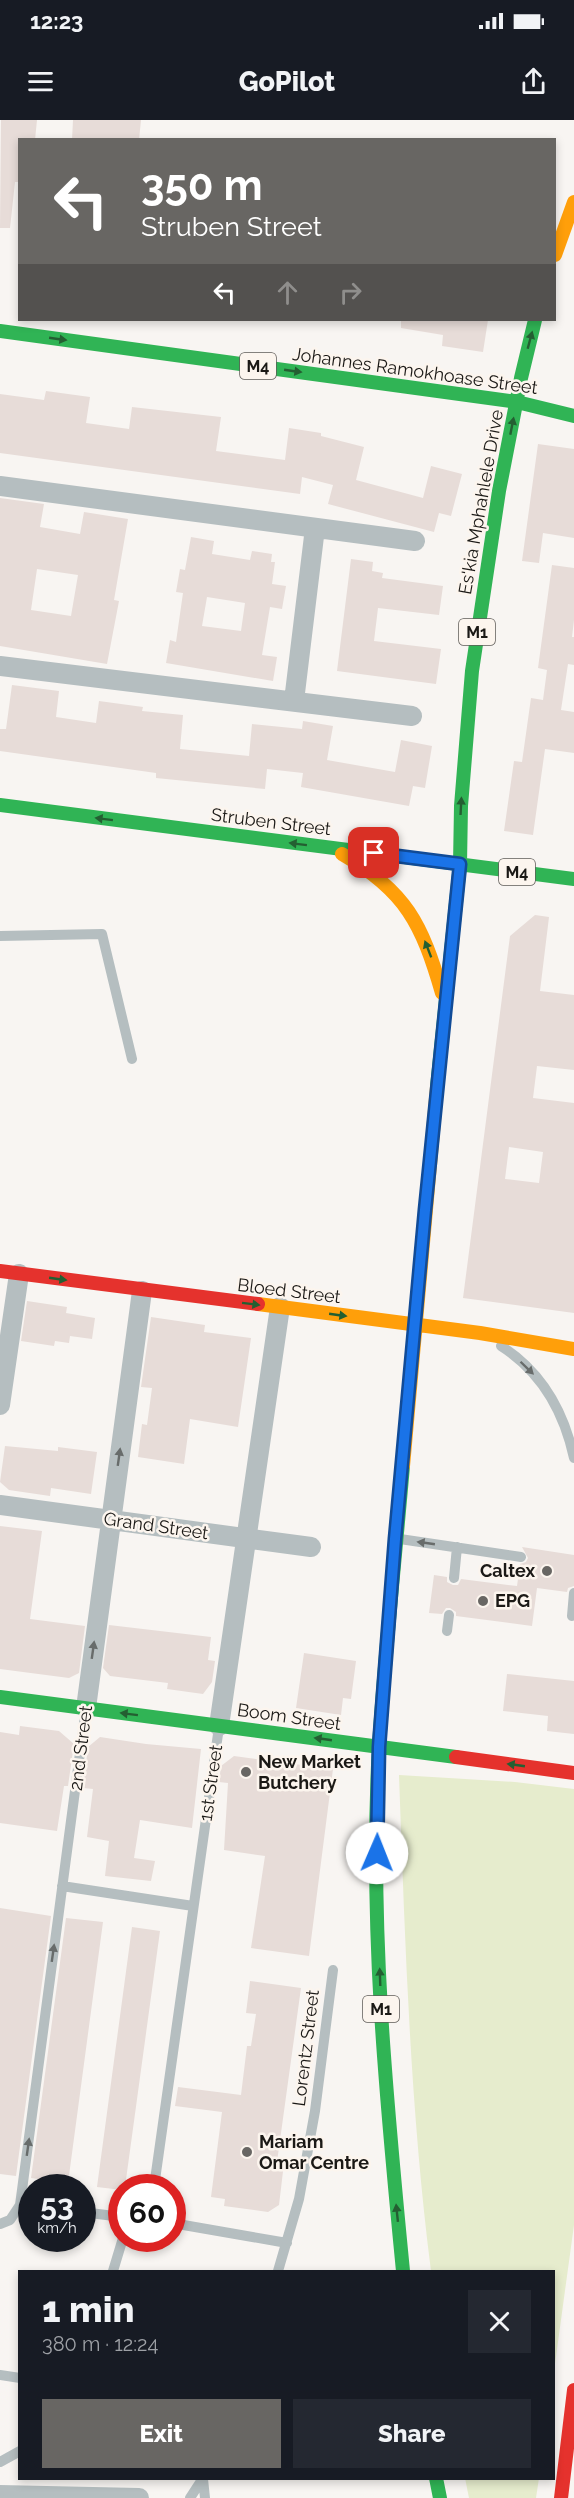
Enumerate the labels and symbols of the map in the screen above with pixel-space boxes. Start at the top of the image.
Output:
one-way arrow [525,331,535,349]
one-way arrow [49,334,68,343]
street label: Johannes Ramokhoase Street [291,343,539,398]
road number: M4 [240,353,276,379]
one-way arrow [283,367,302,376]
street label: Es'kia Mphahlele Drive [454,408,507,596]
one-way arrow [508,416,517,435]
road number: M1 [459,619,495,645]
one-way arrow [457,796,466,815]
street label: Struben Street [210,804,332,839]
one-way arrow [95,814,114,824]
pin [348,827,399,878]
one-way arrow [288,839,307,848]
road number: M4 [499,859,535,885]
one-way arrow [422,940,432,958]
one-way arrow [49,1274,68,1284]
street label: Bloed Street [236,1274,342,1307]
one-way arrow [242,1299,261,1309]
one-way arrow [328,1310,347,1320]
one-way arrow [520,1361,535,1375]
one-way arrow [115,1447,124,1466]
street label: Grand Street [103,1508,210,1543]
one-way arrow [416,1538,435,1548]
place label: Caltex [480,1560,535,1581]
marker: Caltex [540,1564,554,1578]
place label: EPG [495,1590,530,1611]
marker: EPG [476,1594,490,1608]
one-way arrow [89,1641,98,1660]
street label: Boom Street [236,1699,342,1734]
street label: 2nd Street [65,1704,96,1792]
one-way arrow [120,1709,139,1719]
one-way arrow [313,1735,332,1744]
street label: 1st Street [195,1743,226,1822]
place label: New Market Butchery [258,1751,361,1793]
one-way arrow [506,1760,525,1770]
marker: New Market Butchery [239,1765,253,1779]
position arrow [345,1821,409,1885]
one-way arrow [49,1944,58,1963]
one-way arrow [375,1967,384,1986]
street label: Lorentz Street [288,1988,323,2107]
road number: M1 [363,1996,399,2022]
place label: Mariam Omar Centre [259,2131,369,2173]
one-way arrow [23,2137,32,2156]
marker: Mariam Omar Centre [240,2145,254,2159]
speed limit sign: 60 [108,2174,186,2252]
one-way arrow [393,2203,402,2222]

